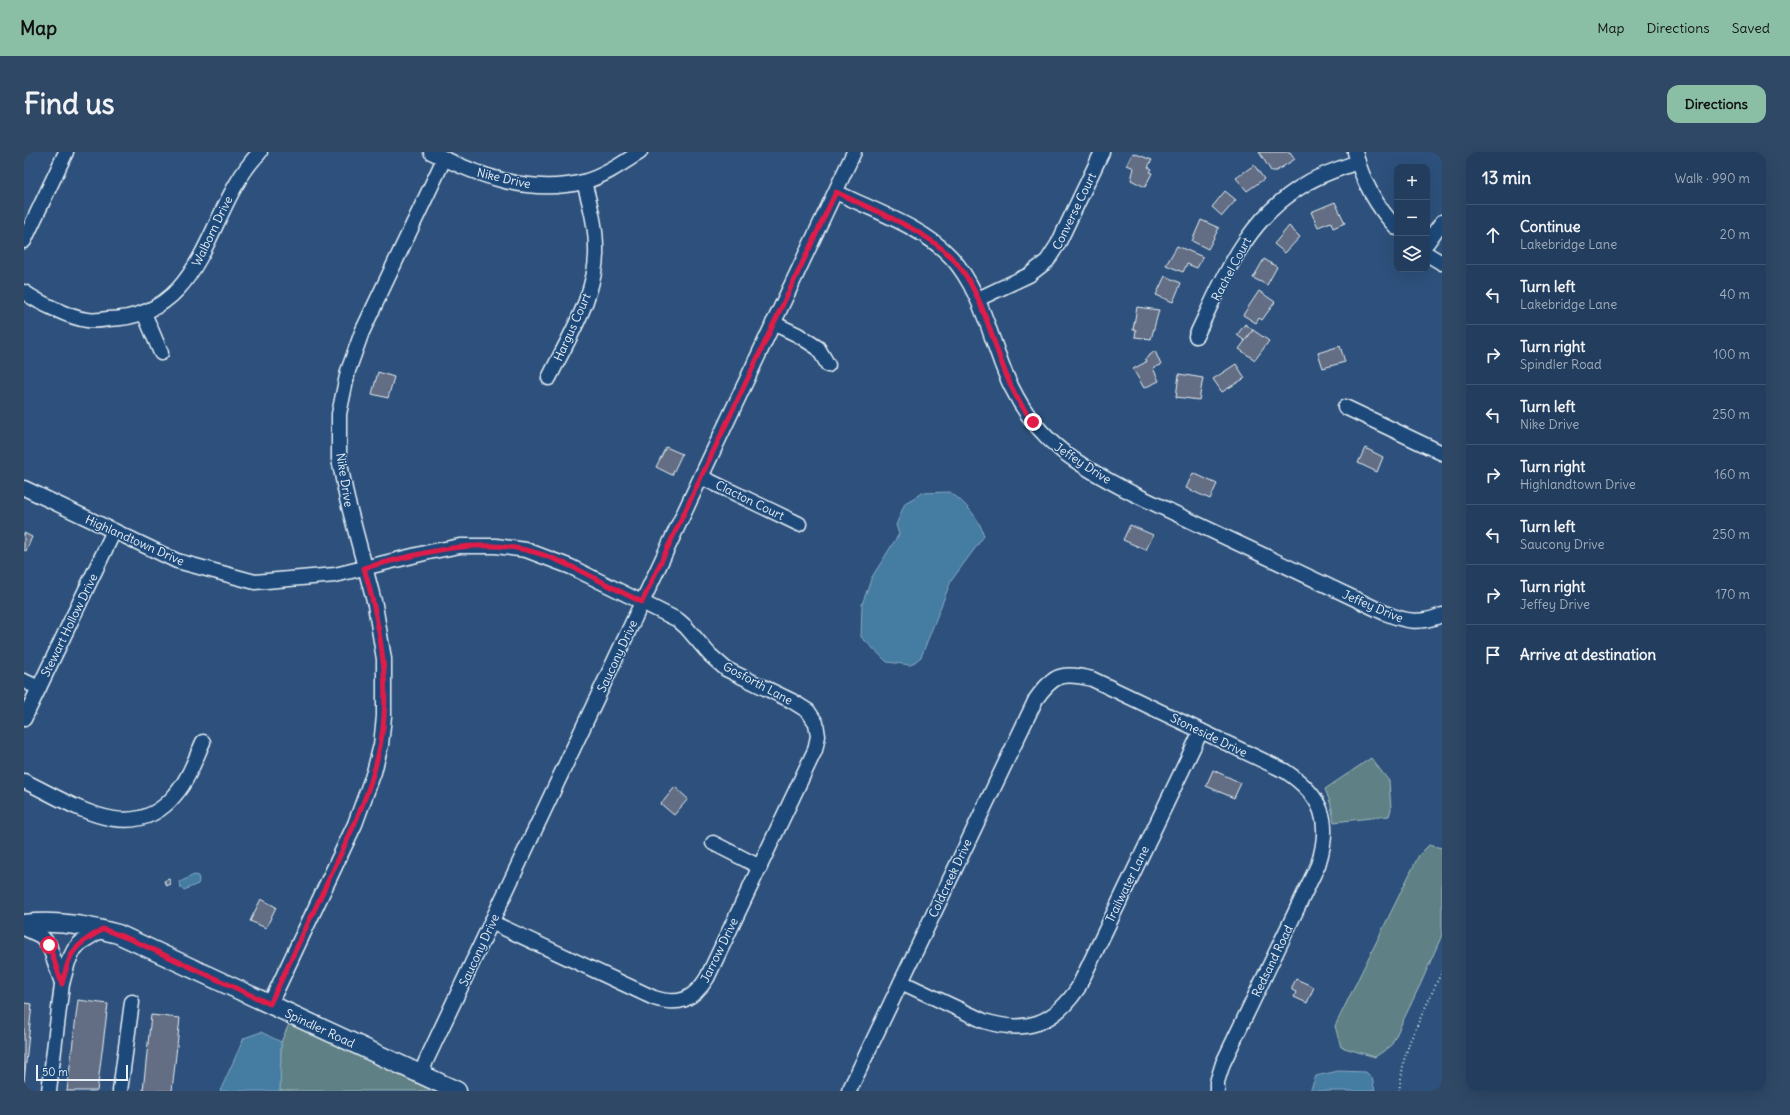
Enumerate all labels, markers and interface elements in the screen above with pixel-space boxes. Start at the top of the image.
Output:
text: Map [20,16,57,40]
text: Map [1597,19,1624,37]
text: Directions [1646,19,1710,37]
text: Saved [1732,19,1770,37]
button: Directions [1667,85,1766,123]
text: Find us [24,86,115,122]
map controls [1394,164,1430,272]
button: + [1394,164,1430,200]
street label: Nike Drive [476,165,532,191]
text: 13 min [1482,167,1531,189]
street label: Converse Court [1049,170,1099,252]
text: Walk · 990 m [1675,170,1750,187]
street label: Walborn Drive [188,193,236,269]
button: − [1394,200,1430,236]
text: Continue [1520,217,1581,236]
icon: ahead [1482,224,1504,246]
text: 20 m [1720,226,1750,243]
street label: Rachel Court [1208,235,1254,303]
button: layers [1394,236,1430,272]
text: Lakebridge Lane [1520,236,1617,253]
text: Turn left [1520,277,1575,296]
icon: left [1482,284,1504,306]
text: 40 m [1719,286,1750,303]
street label: Hargus Court [550,291,594,363]
text: Lakebridge Lane [1520,296,1617,313]
text: Turn right [1520,337,1585,356]
icon: right [1482,344,1504,366]
text: 100 m [1713,346,1750,363]
text: Spindler Road [1520,356,1602,373]
text: Turn left [1520,397,1575,416]
icon: left [1482,404,1504,426]
text: 250 m [1712,406,1750,423]
route end [1024,413,1042,431]
text: Nike Drive [1520,416,1579,433]
street label: Jeffey Drive [1052,439,1114,487]
street label: Nike Drive [333,452,357,508]
text: Turn right [1520,457,1585,476]
icon: right [1482,464,1504,486]
text: 160 m [1714,466,1750,483]
text: Highlandtown Drive [1520,476,1636,493]
street label: Clacton Court [713,477,787,523]
street label: Highlandtown Drive [83,511,187,569]
text: Turn left [1520,517,1575,536]
icon: left [1482,524,1504,546]
text: 250 m [1712,526,1750,543]
text: Saucony Drive [1520,536,1605,553]
street label: Stewart Hollow Drive [37,571,101,679]
text: Turn right [1520,577,1585,596]
icon: right [1482,584,1504,606]
street label: Jeffey Drive [1340,586,1406,626]
text: 170 m [1715,586,1750,603]
text: Jeffey Drive [1520,596,1590,613]
street label: Saucony Drive [594,617,640,695]
icon: arrive [1482,644,1504,666]
text: Arrive at destination [1520,645,1656,664]
street label: Gosforth Lane [721,658,795,708]
street label: Stoneside Drive [1168,710,1250,760]
street label: Coldcreek Drive [925,836,975,920]
street label: Trailwater Lane [1102,843,1152,925]
street label: Saucony Drive [456,911,502,989]
street label: Jarrow Drive [697,915,741,985]
street label: Redsand Road [1248,923,1296,999]
route start [40,936,58,954]
street label: Spindler Road [283,1005,357,1051]
scale bar [36,1063,128,1082]
text: 50 m [42,1065,68,1079]

